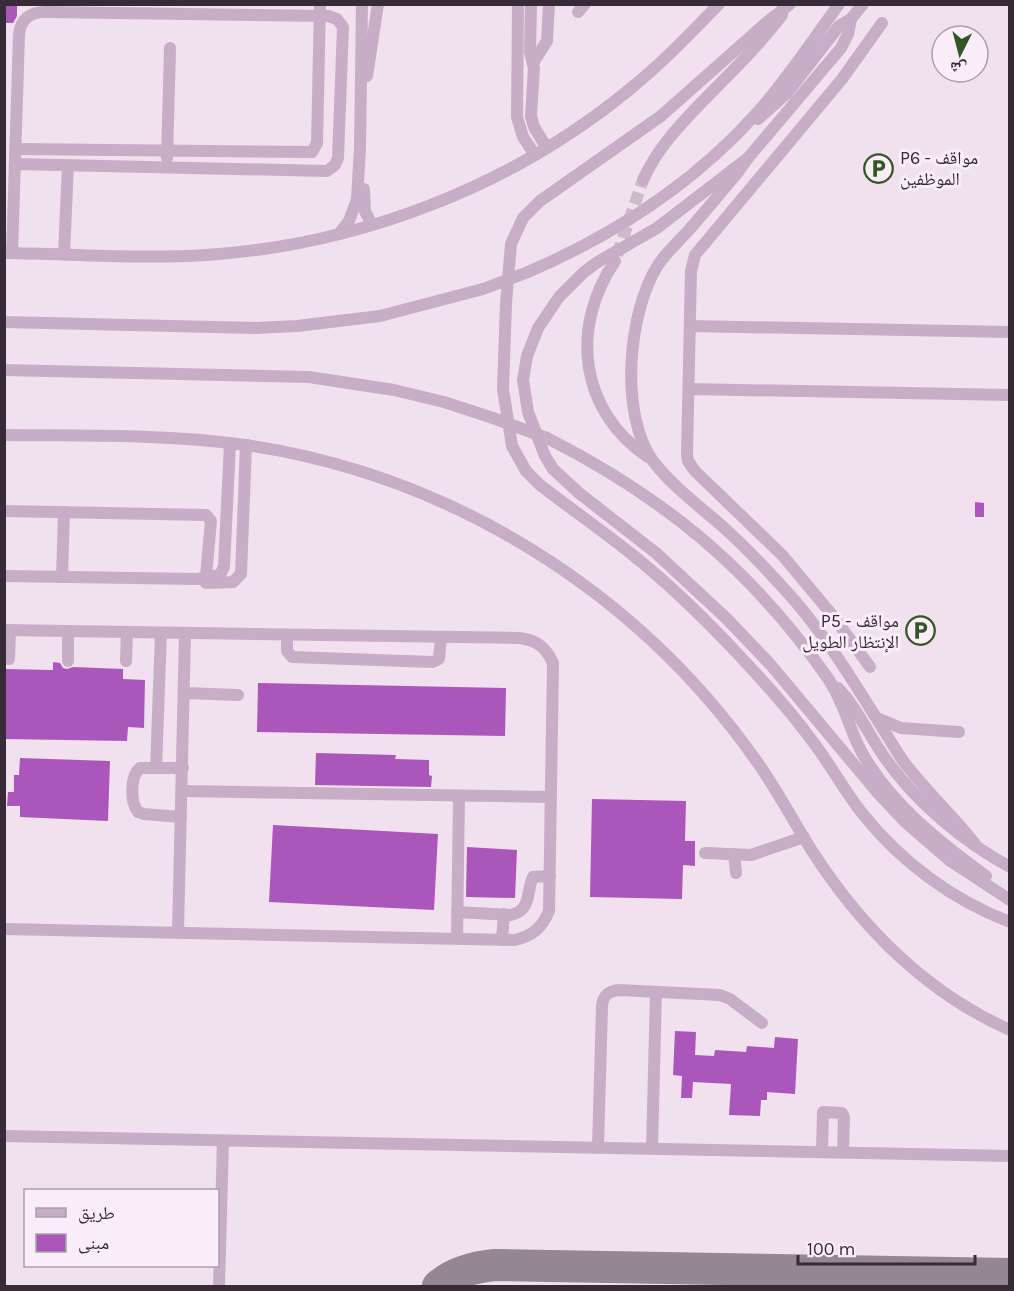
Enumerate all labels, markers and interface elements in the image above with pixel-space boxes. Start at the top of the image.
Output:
north arrow [930,24,990,84]
text: ش [949,58,968,79]
place label: P6 - مواقف الموظفين [900,147,978,190]
parking icon: P6 - مواقف الموظفين [863,152,895,184]
place label: P5 - مواقف الإنتظار الطويل [802,610,899,653]
parking icon: P5 - مواقف الإنتظار الطويل [904,615,936,647]
legend [24,1189,219,1267]
text: طريق [78,1202,115,1224]
scale bar [798,1228,975,1266]
text: مبنى [78,1232,109,1254]
text: 100 m [807,1238,855,1260]

